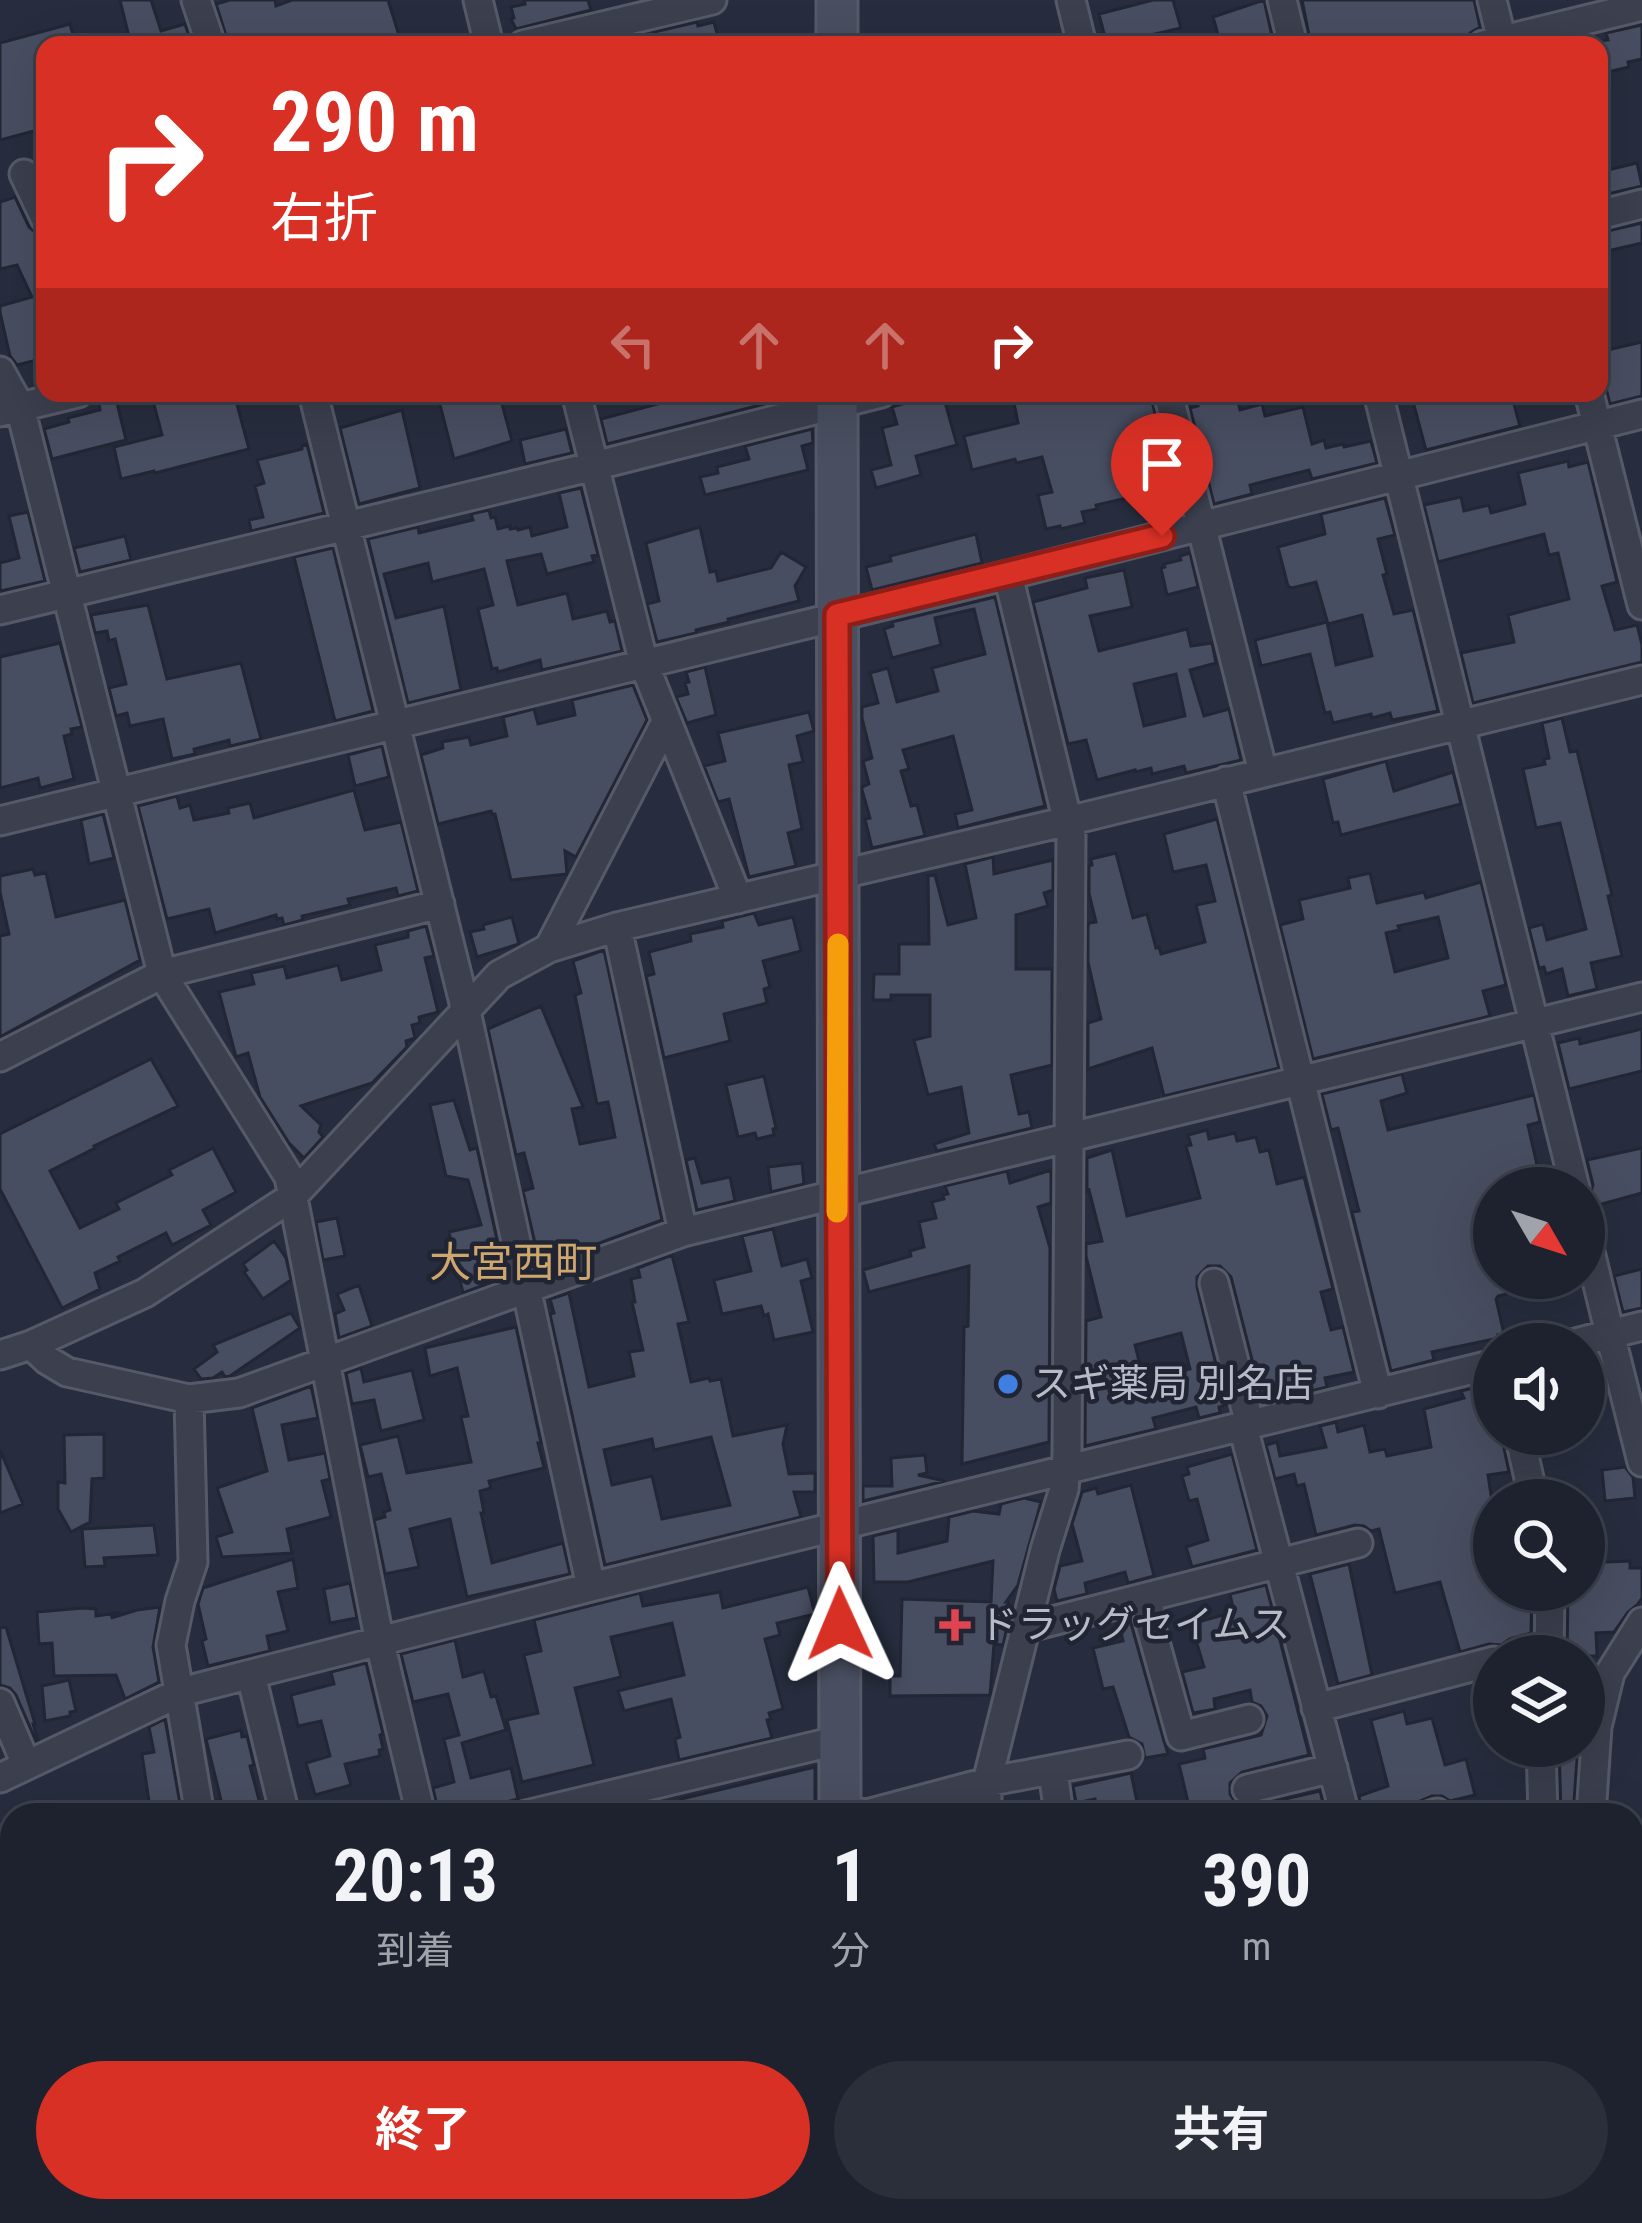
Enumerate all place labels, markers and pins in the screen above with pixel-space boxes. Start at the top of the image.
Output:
pin [1111,413,1213,536]
place label: スギ薬局 別名店 [1032,1361,1314,1407]
marker: スギ薬局 別名店 [995,1371,1021,1397]
place label: ドラッグセイムス [979,1602,1290,1648]
marker: ドラッグセイムス [942,1612,968,1638]

